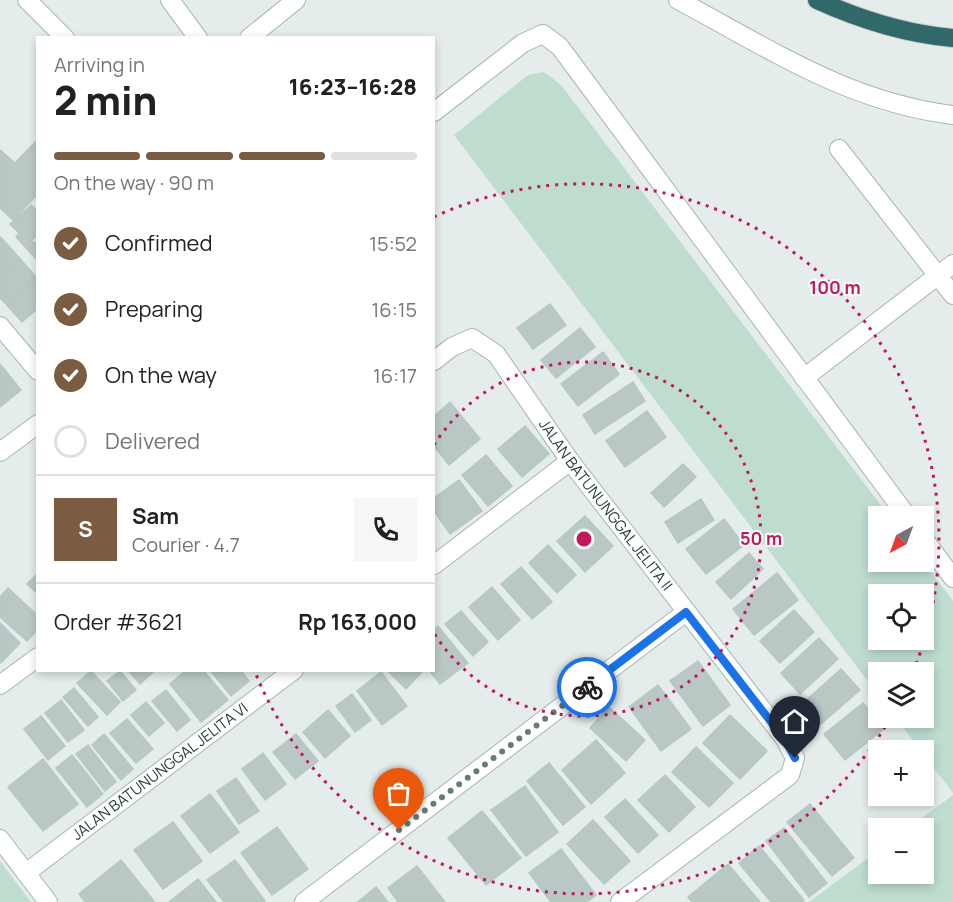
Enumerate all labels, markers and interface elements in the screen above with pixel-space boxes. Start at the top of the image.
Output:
text: Arriving in [54,51,145,78]
text: 16:23–16:28 [289,72,417,102]
text: 2 min [54,73,157,127]
text: On the way · 90 m [54,169,214,196]
icon: check [54,227,87,260]
text: Confirmed [105,228,213,258]
text: 15:52 [369,230,417,257]
text: 100 m [809,275,861,299]
icon: check [54,293,87,326]
text: Preparing [105,294,203,324]
text: 16:15 [371,296,417,323]
icon: check [54,359,87,392]
text: On the way [105,360,217,390]
text: 16:17 [373,362,417,389]
street label: JALAN BATUNUNGGAL JELITA II [534,415,677,595]
text: Delivered [105,426,200,456]
button: phone [354,498,417,561]
text: Sam [132,501,179,531]
north arrow [868,506,934,572]
map controls [868,506,934,884]
text: S [78,514,93,544]
text: 50 m [740,526,782,550]
centre of rings [574,529,594,549]
text: Courier · 4.7 [132,531,240,558]
button: locate [868,584,934,650]
text: Order #3621 [54,607,183,637]
text: Rp 163,000 [298,607,417,637]
courier [557,657,617,717]
button: layers [868,662,934,728]
icon: bike [571,671,604,704]
pin [769,696,820,758]
street label: JALAN BATUNUNGGAL JELITA VI [67,698,252,845]
icon: home [778,705,811,738]
button: + [868,740,934,806]
pin [373,768,424,830]
icon: bag [382,777,415,810]
button: − [868,818,934,884]

